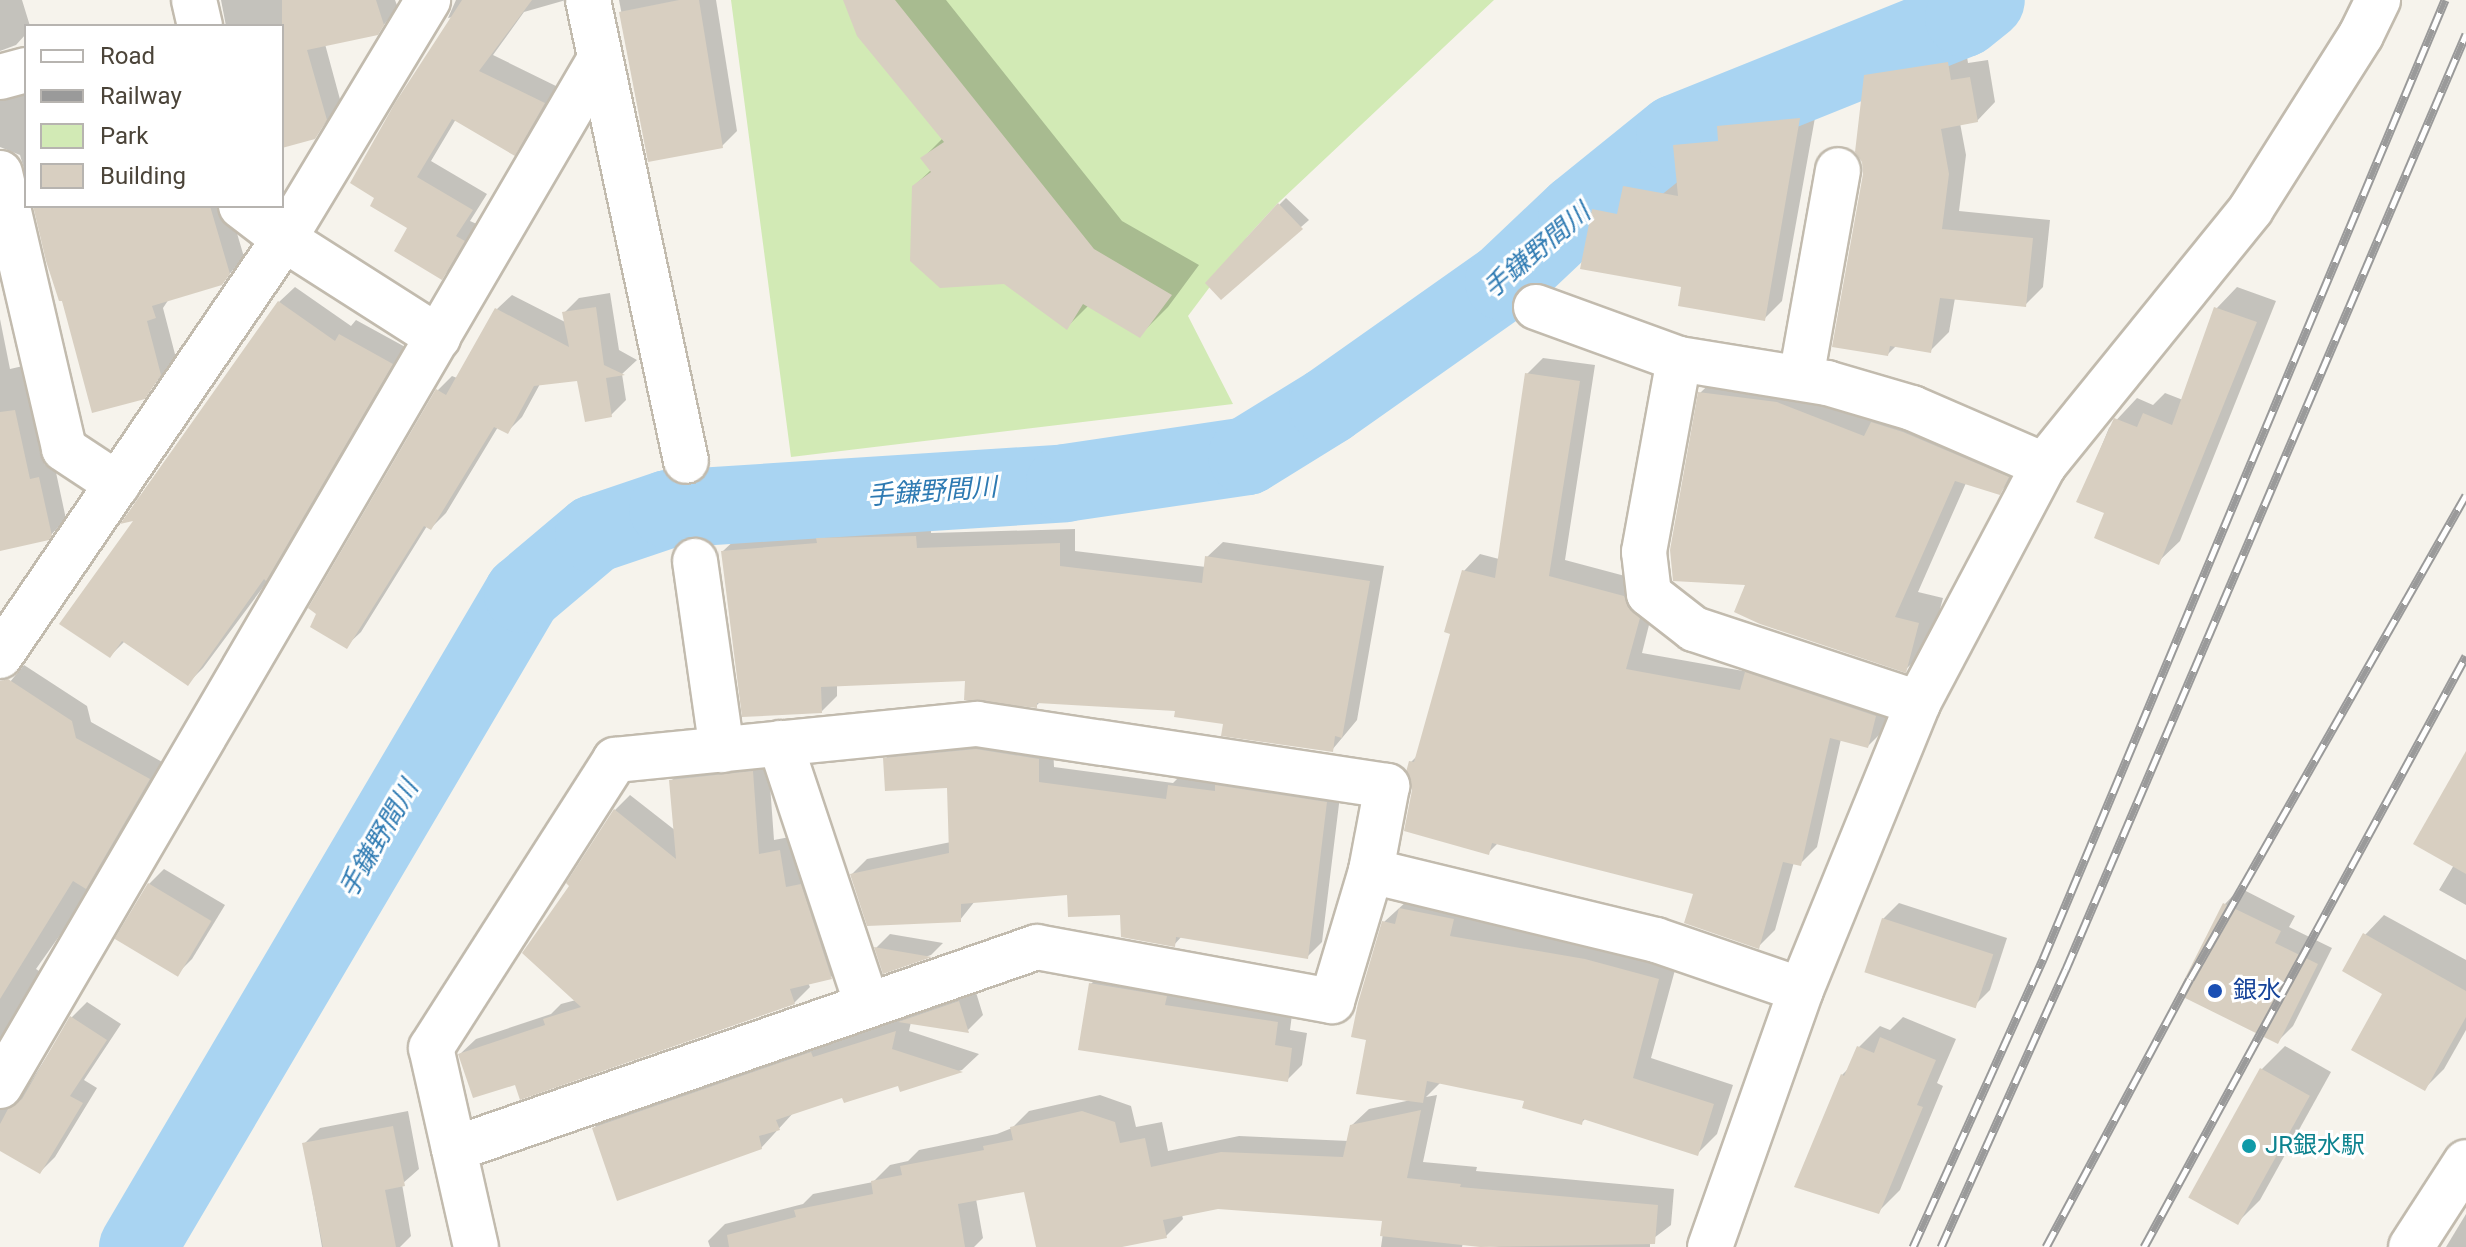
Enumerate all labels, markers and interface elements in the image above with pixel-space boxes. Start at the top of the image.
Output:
legend [24,24,284,208]
text: Road [100,42,155,70]
text: Railway [100,82,182,110]
text: Park [100,122,148,150]
text: Building [100,162,186,190]
water label: 手鎌野間川 [1477,197,1597,305]
water label: 手鎌野間川 [866,472,998,512]
water label: 手鎌野間川 [333,775,425,903]
place label: 銀水 [2233,977,2281,1005]
marker: 銀水 [2204,980,2226,1002]
place label: JR銀水駅 [2265,1132,2365,1160]
marker: JR銀水駅 [2240,1137,2258,1155]

